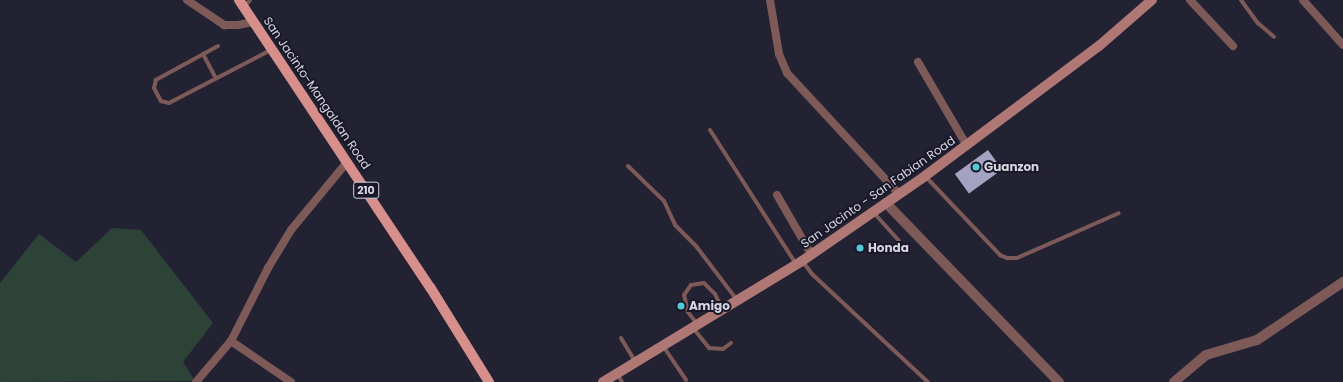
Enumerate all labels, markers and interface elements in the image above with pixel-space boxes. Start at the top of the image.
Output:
street label: San Jacinto-Mangaldan Road [261,14,373,172]
street label: San Jacinto - San Fabian Road [798,133,958,251]
place label: Guanzon [984,160,1039,174]
marker: Guanzon [971,162,981,172]
road number: 210 [353,181,379,199]
place label: Honda [868,241,909,255]
marker: Honda [855,243,865,253]
place label: Amigo [689,299,730,313]
marker: Amigo [676,301,686,311]

